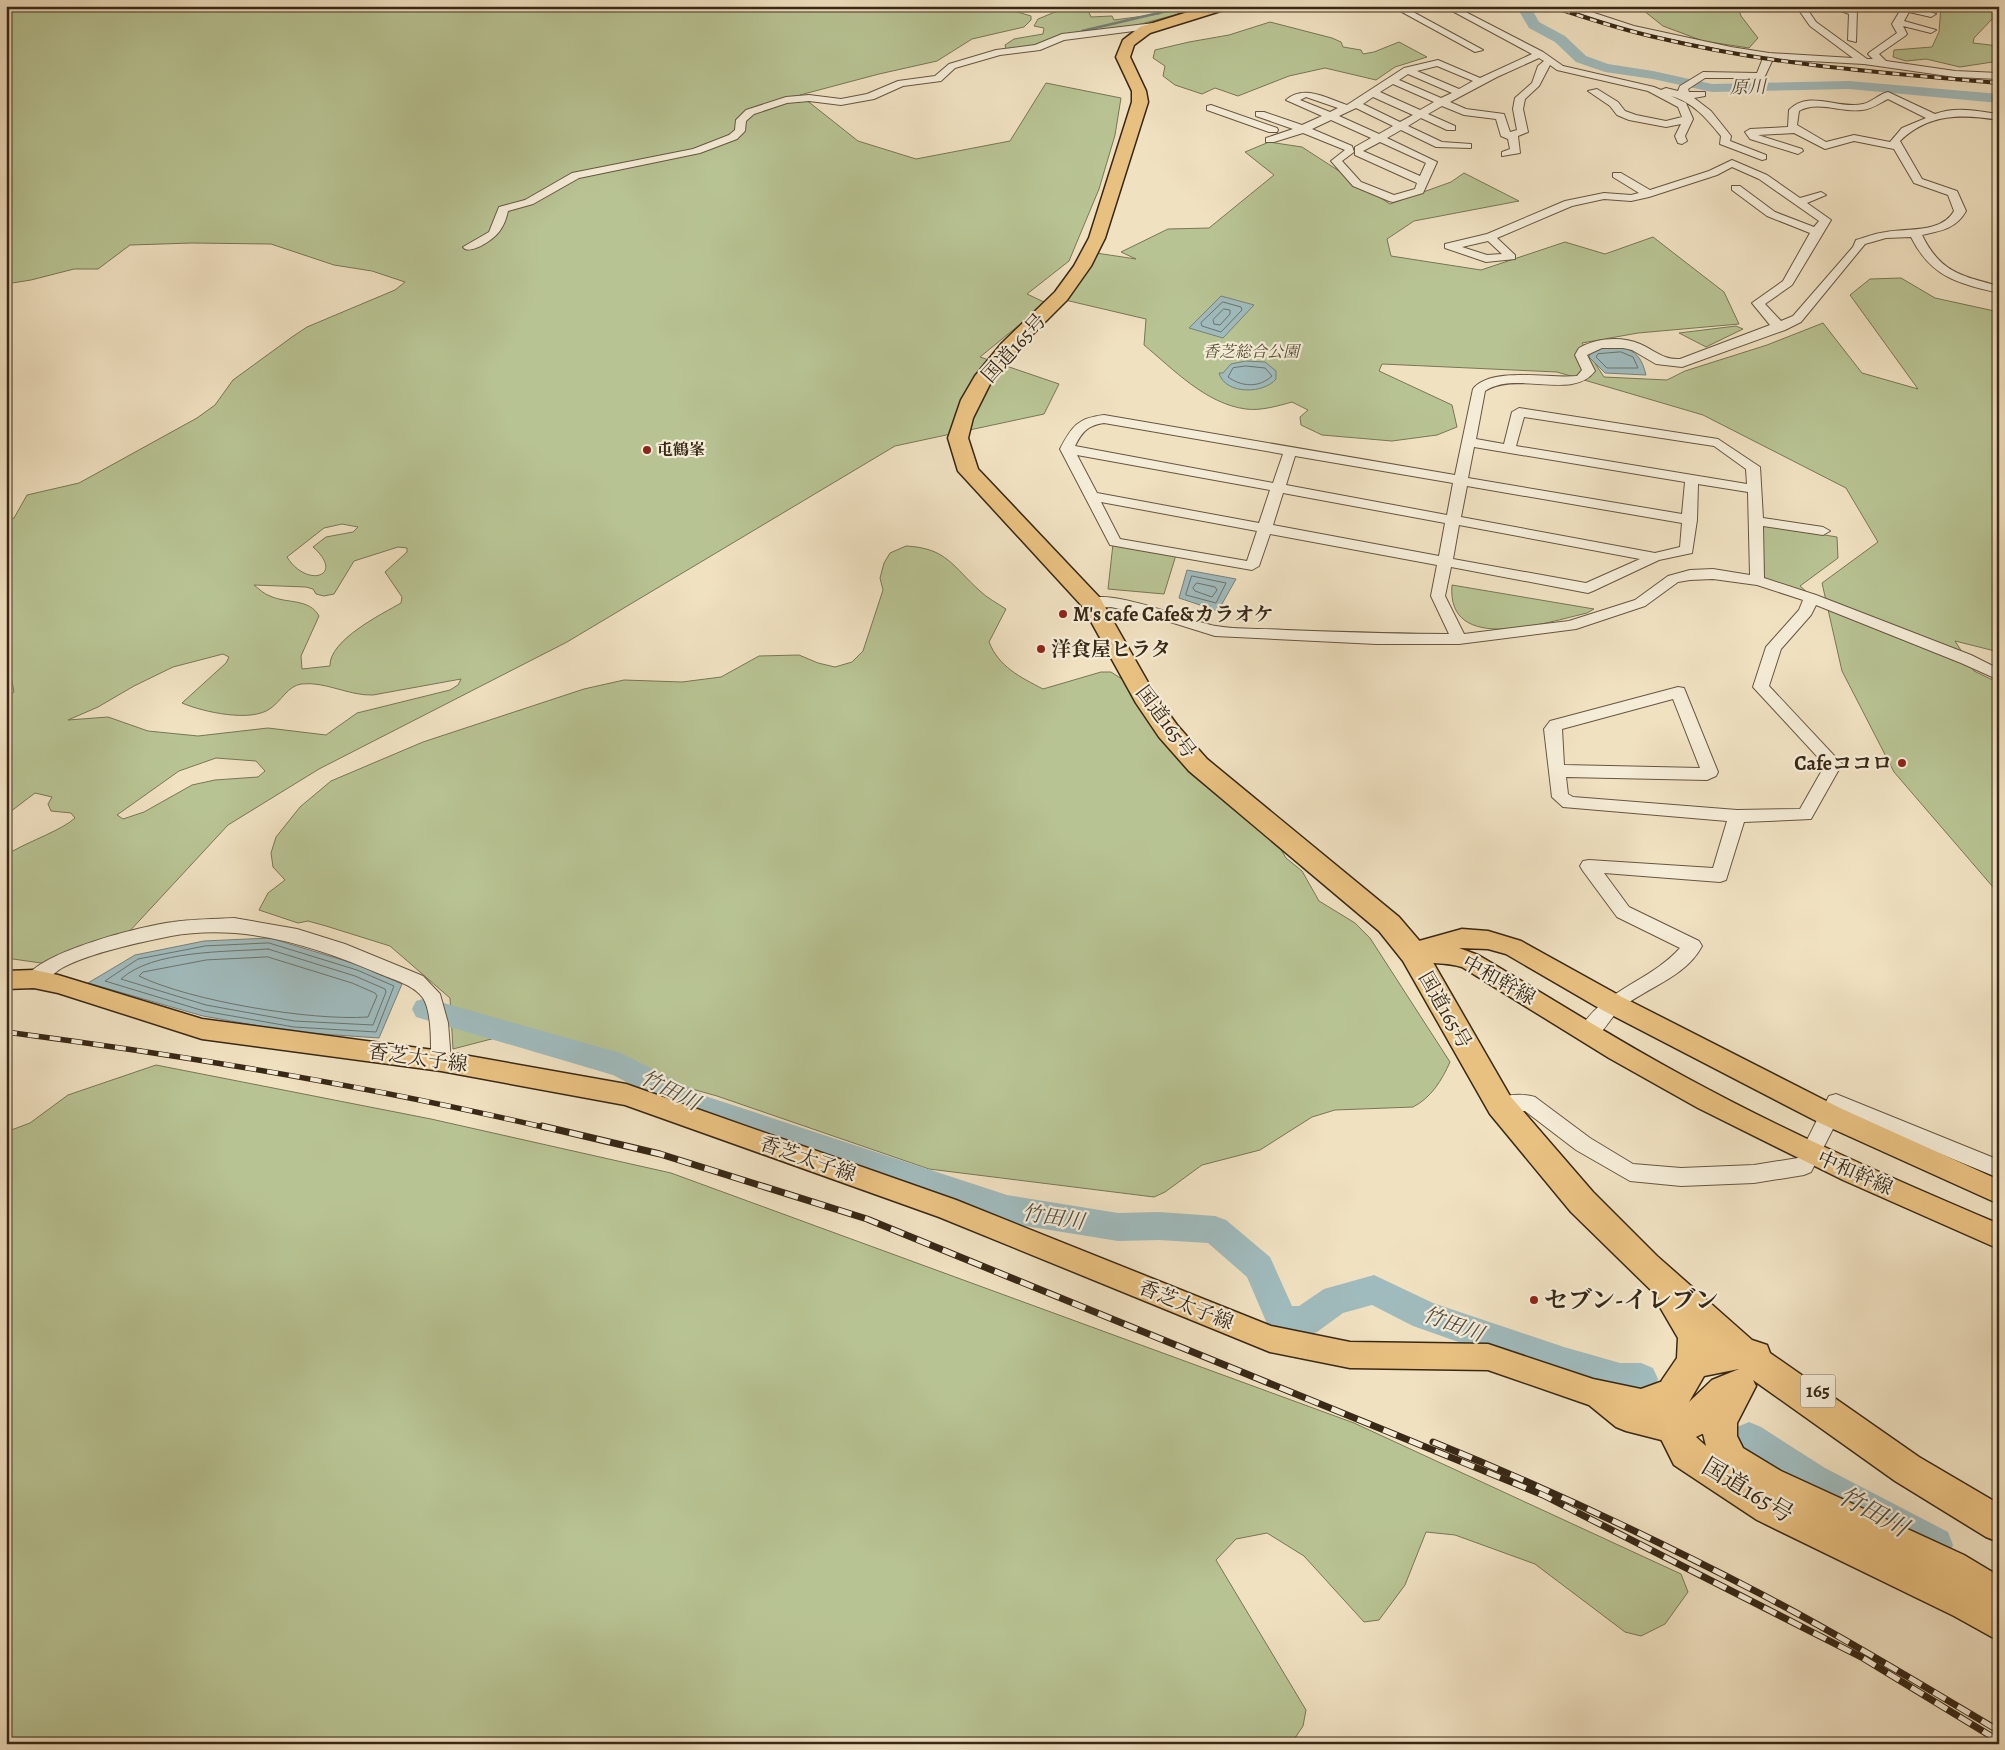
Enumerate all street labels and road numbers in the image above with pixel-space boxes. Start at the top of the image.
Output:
street label: 国道165号 [976,307,1052,389]
street label: 国道165号 [1130,680,1202,764]
street label: 中和幹線 [1457,949,1541,1011]
street label: 国道165号 [1412,967,1478,1053]
street label: 香芝太子線 [367,1038,469,1078]
street label: 香芝太子線 [756,1130,860,1188]
street label: 中和幹線 [1813,1144,1897,1202]
street label: 香芝太子線 [1135,1274,1237,1336]
road number: 165 [1800,1374,1836,1408]
street label: 国道165号 [1696,1450,1800,1530]

